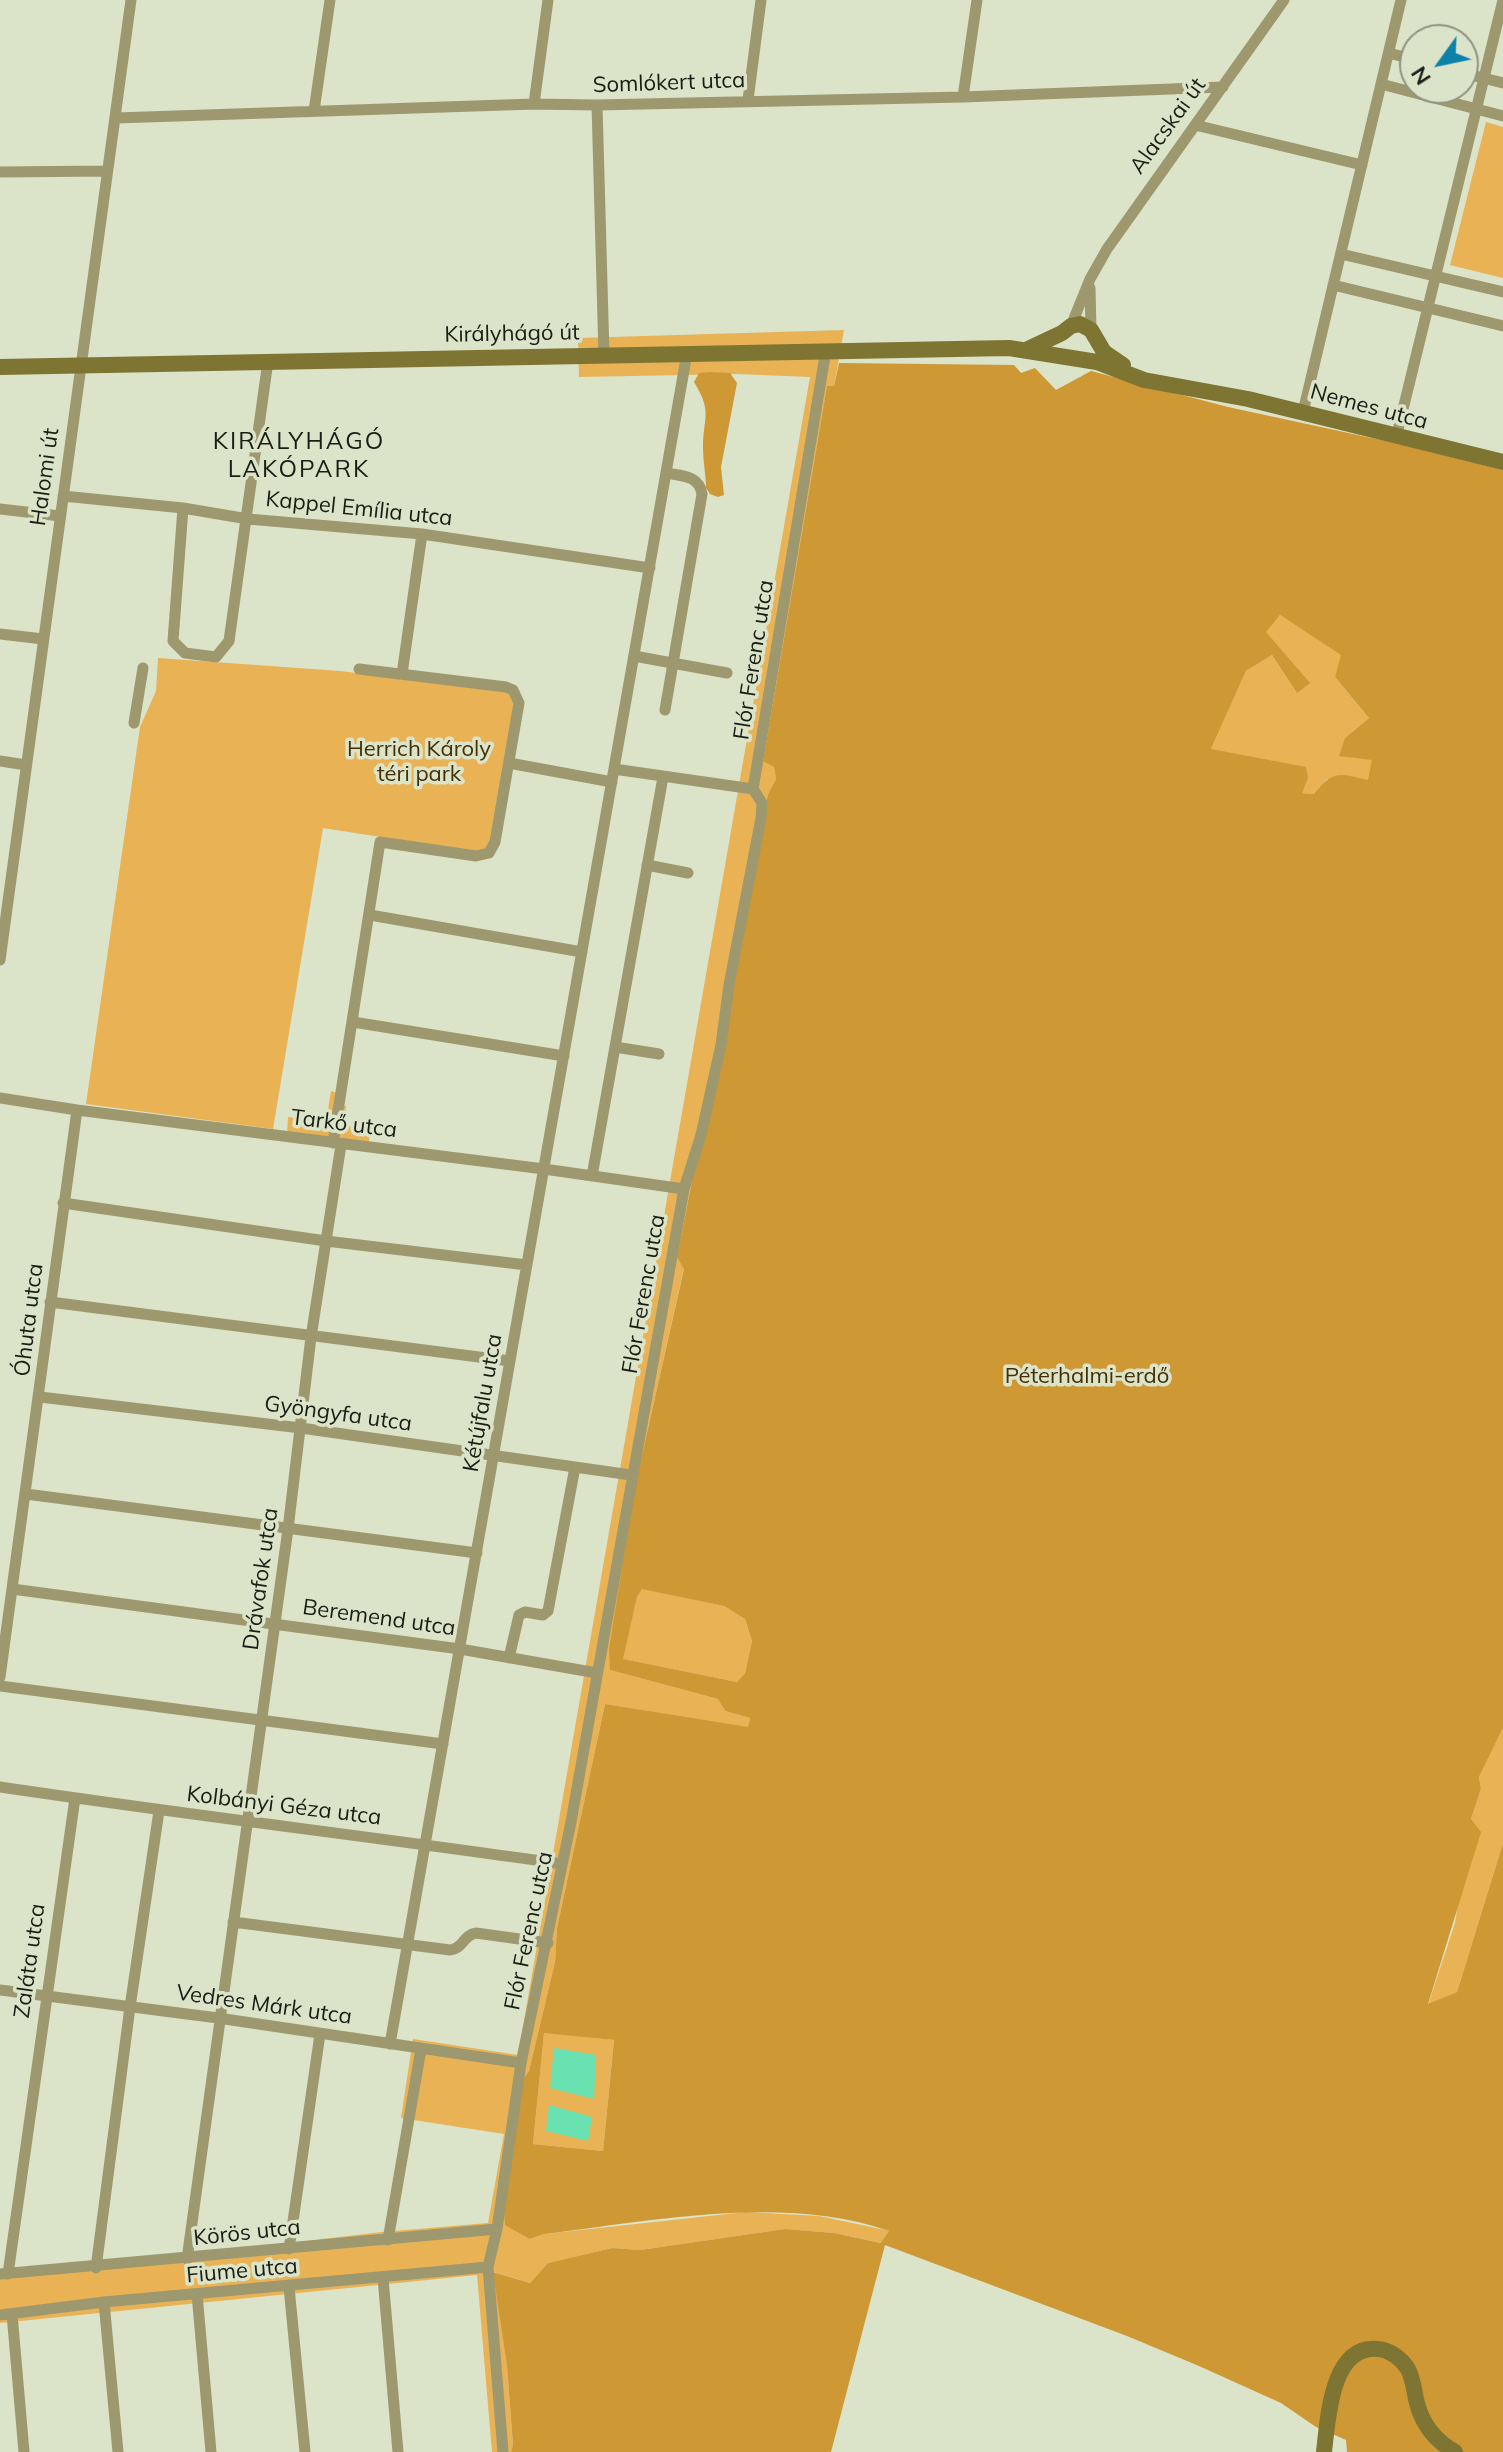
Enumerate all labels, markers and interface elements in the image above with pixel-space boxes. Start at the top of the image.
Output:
north arrow [1399,24,1479,104]
text: N [1404,61,1437,91]
street label: Somlókert utca [592,67,746,99]
street label: Alacskai út [1124,73,1212,179]
street label: Királyhágó út [444,320,580,348]
street label: Nemes utca [1307,379,1431,435]
street label: Halomi út [25,426,65,528]
district label: KIRÁLYHÁGÓ LAKÓPARK [213,428,385,484]
street label: Kappel Emília utca [264,486,454,532]
street label: Flór Ferenc utca [728,578,780,742]
park label: Herrich Károly téri park [347,736,491,788]
street label: Tarkő utca [290,1104,398,1144]
street label: Flór Ferenc utca [617,1212,671,1376]
street label: Óhuta utca [9,1262,49,1378]
street label: Kétújfalu utca [458,1332,508,1474]
park label: Péterhalmi-erdő [1005,1363,1169,1389]
street label: Gyöngyfa utca [263,1391,413,1437]
street label: Drávafok utca [238,1506,284,1652]
street label: Beremend utca [301,1594,457,1642]
street label: Kolbányi Géza utca [185,1781,383,1831]
street label: Flór Ferenc utca [499,1849,559,2013]
street label: Zaláta utca [9,1902,51,2020]
street label: Vedres Márk utca [174,1980,354,2030]
street label: Körös utca [192,2214,302,2252]
street label: Fiume utca [185,2253,299,2289]

